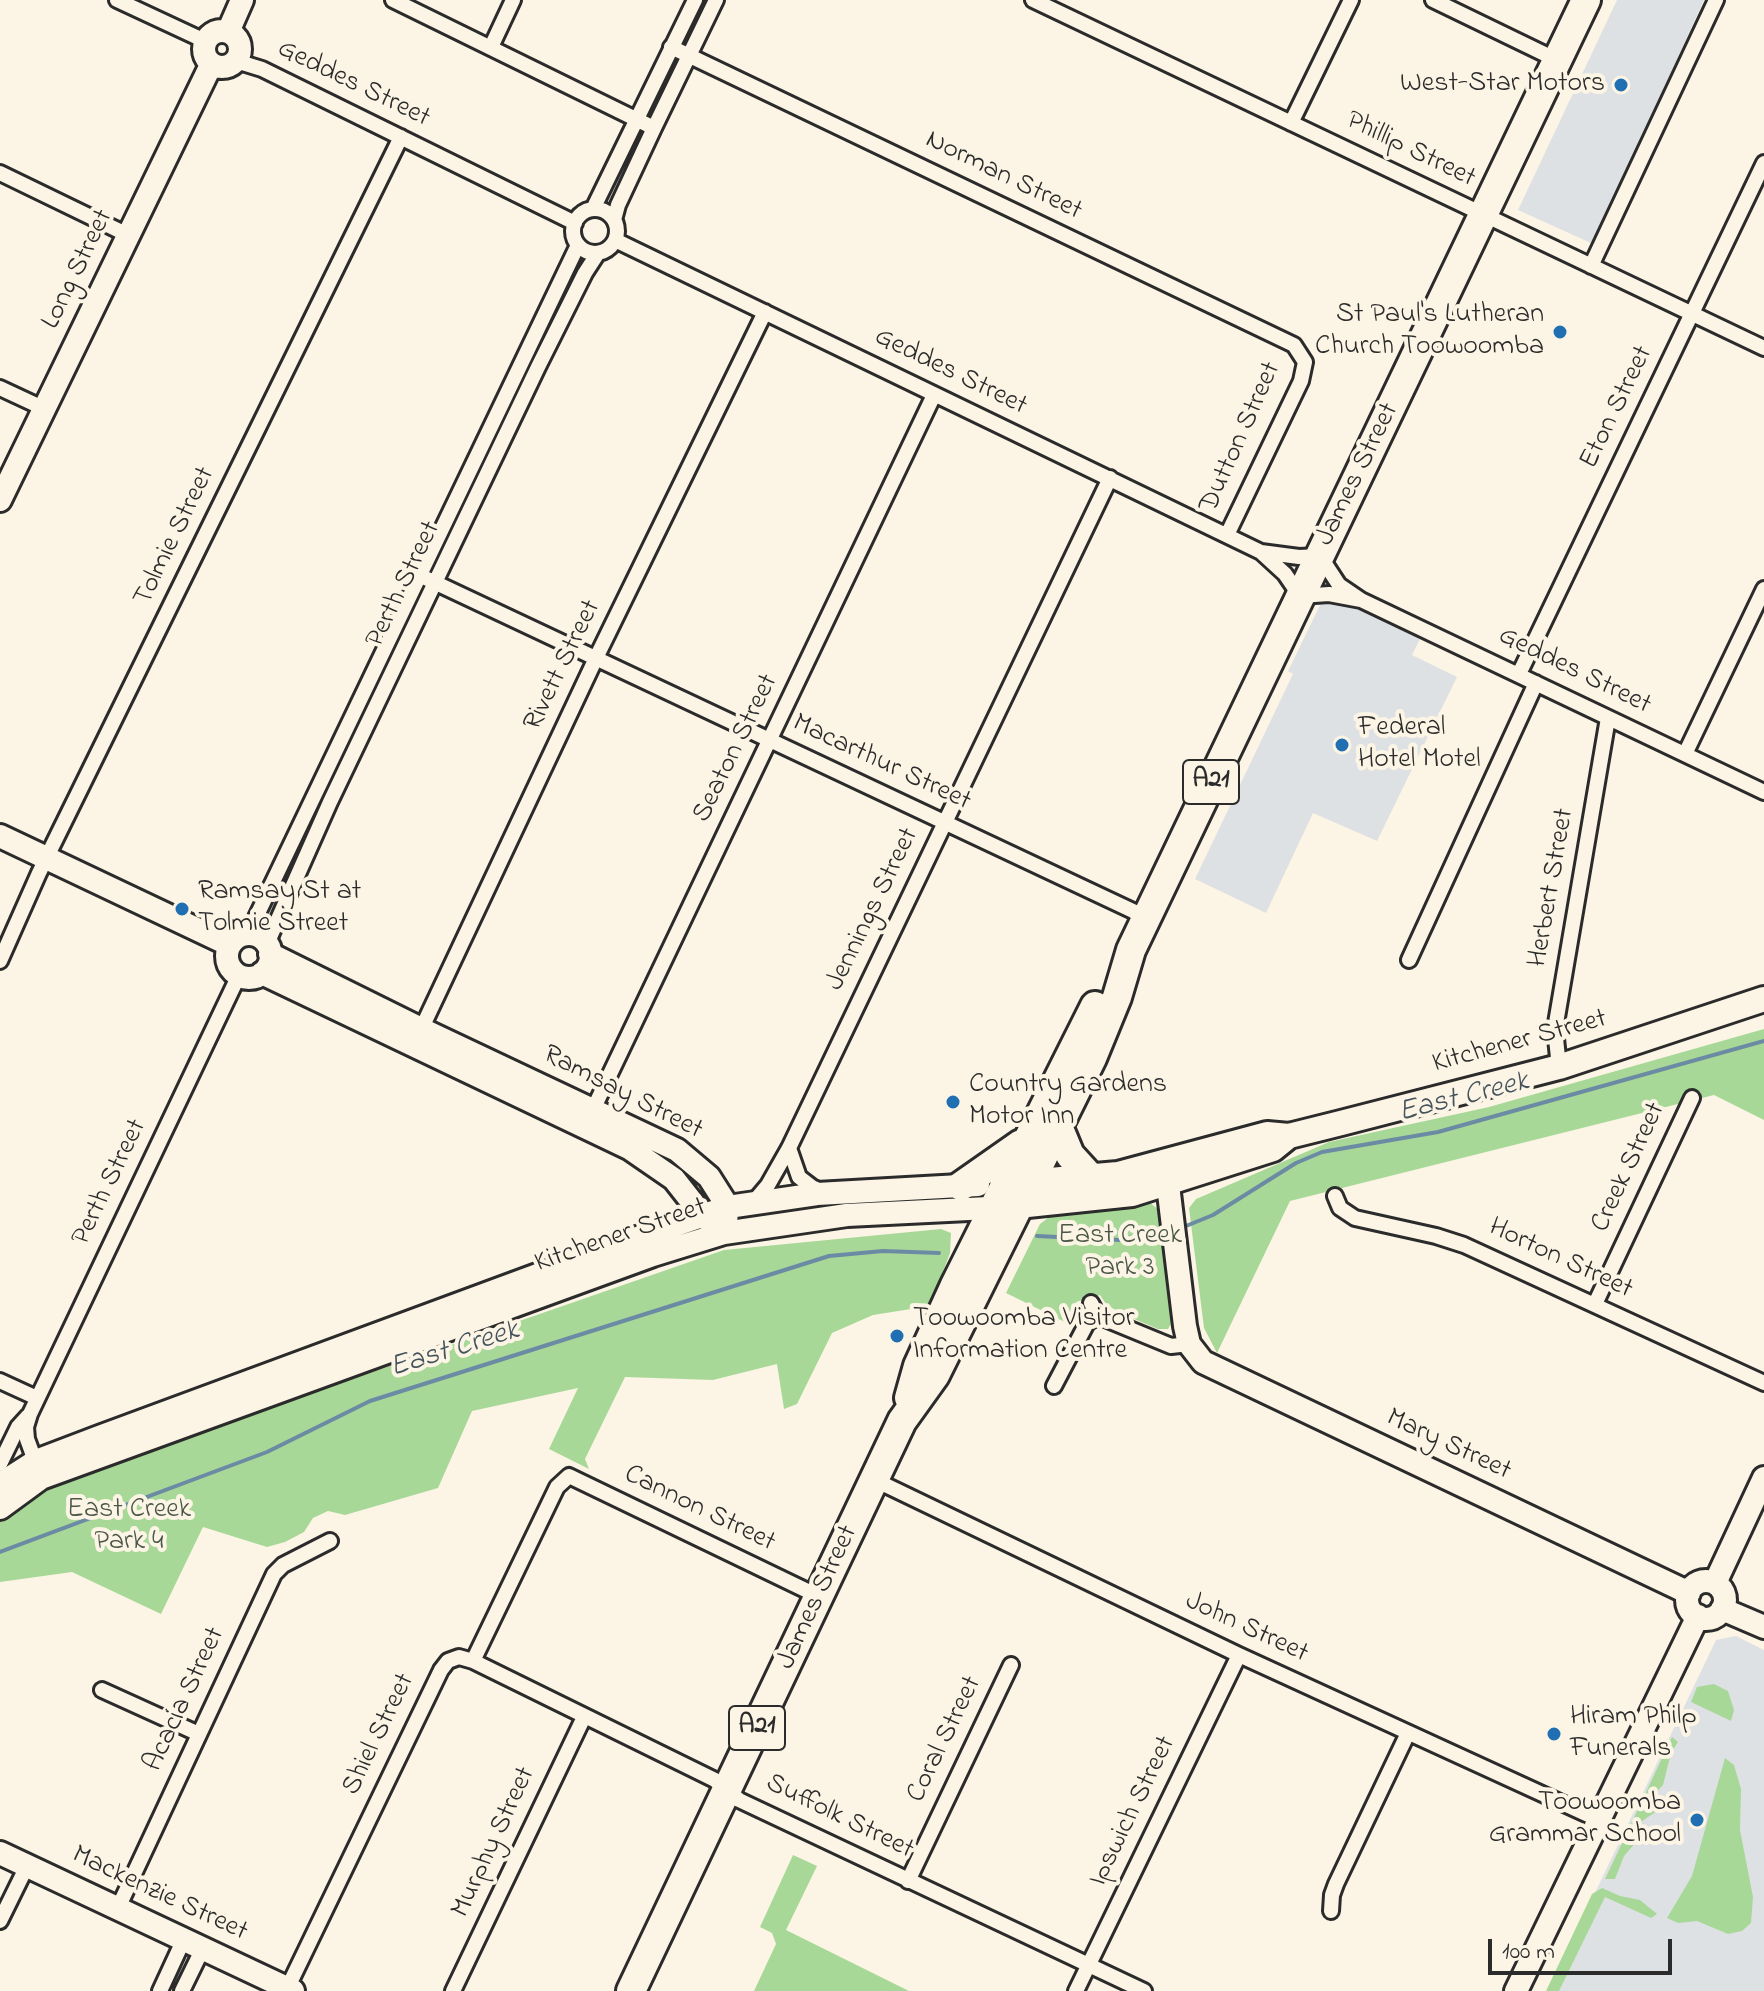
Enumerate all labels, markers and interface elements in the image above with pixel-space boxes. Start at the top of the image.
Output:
street label: Geddes Street [271,34,435,136]
place label: West-Star Motors [1400,68,1605,102]
marker: West-Star Motors [1612,76,1630,94]
street label: Phillip Street [1340,105,1480,197]
street label: Norman Street [919,125,1087,229]
street label: Long Street [36,205,122,335]
place label: St Paul's Lutheran Church Toowoomba [1315,299,1544,365]
street label: Geddes Street [868,322,1032,424]
marker: St Paul's Lutheran Church Toowoomba [1551,323,1569,341]
street label: Eton Street [1574,341,1662,475]
street label: Dutton Street [1194,358,1290,518]
street label: James Street [1310,398,1408,552]
street label: Tolmie Street [128,462,224,612]
street label: Perth Street [360,517,450,653]
street label: Rivett Street [518,595,610,737]
street label: Geddes Street [1492,621,1656,723]
street label: Seaton Street [687,669,787,829]
street label: Macarthur Street [786,708,976,820]
place label: Federal Hotel Motel [1358,712,1481,778]
marker: Federal Hotel Motel [1333,736,1351,754]
road number: A21 [1183,760,1239,804]
street label: Herbert Street [1523,806,1583,970]
street label: Jennings Street [820,823,928,997]
place label: Ramsay St at Tolmie Street [198,876,361,942]
marker: Ramsay St at Tolmie Street [173,900,191,918]
street label: Kitchener Street [1429,1004,1611,1082]
street label: Ramsay Street [536,1039,708,1149]
water label: East Creek [1395,1065,1533,1133]
place label: Country Gardens Motor Inn [969,1069,1167,1135]
marker: Country Gardens Motor Inn [944,1093,962,1111]
street label: Creek Street [1585,1098,1675,1238]
street label: Perth Street [66,1115,156,1251]
street label: Kitchener Street [531,1192,711,1282]
street label: Horton Street [1483,1212,1637,1308]
park label: East Creek Park 3 [1058,1220,1182,1286]
place label: Toowoomba Visitor Information Centre [913,1303,1134,1369]
water label: East Creek [386,1314,524,1388]
marker: Toowoomba Visitor Information Centre [888,1327,906,1345]
street label: Mary Street [1380,1402,1516,1490]
street label: Cannon Street [618,1459,780,1561]
park label: East Creek Park 4 [67,1494,191,1560]
street label: James Street [771,1521,867,1675]
street label: John Street [1179,1586,1313,1672]
street label: Acacia Street [138,1623,234,1777]
street label: Shiel Street [336,1669,424,1801]
street label: Coral Street [901,1672,991,1808]
place label: Hiram Philp Funerals [1570,1701,1697,1767]
road number: A21 [729,1706,785,1750]
marker: Hiram Philp Funerals [1545,1725,1563,1743]
street label: Ipswich Street [1083,1731,1185,1893]
street label: Murphy Street [445,1762,545,1924]
street label: Suffolk Street [759,1768,919,1868]
place label: Toowoomba Grammar School [1489,1787,1681,1853]
marker: Toowoomba Grammar School [1688,1811,1706,1829]
street label: Mackenzie Street [66,1840,252,1950]
scale bar [1492,1923,1676,1973]
text: 100 m [1502,1935,1555,1970]

